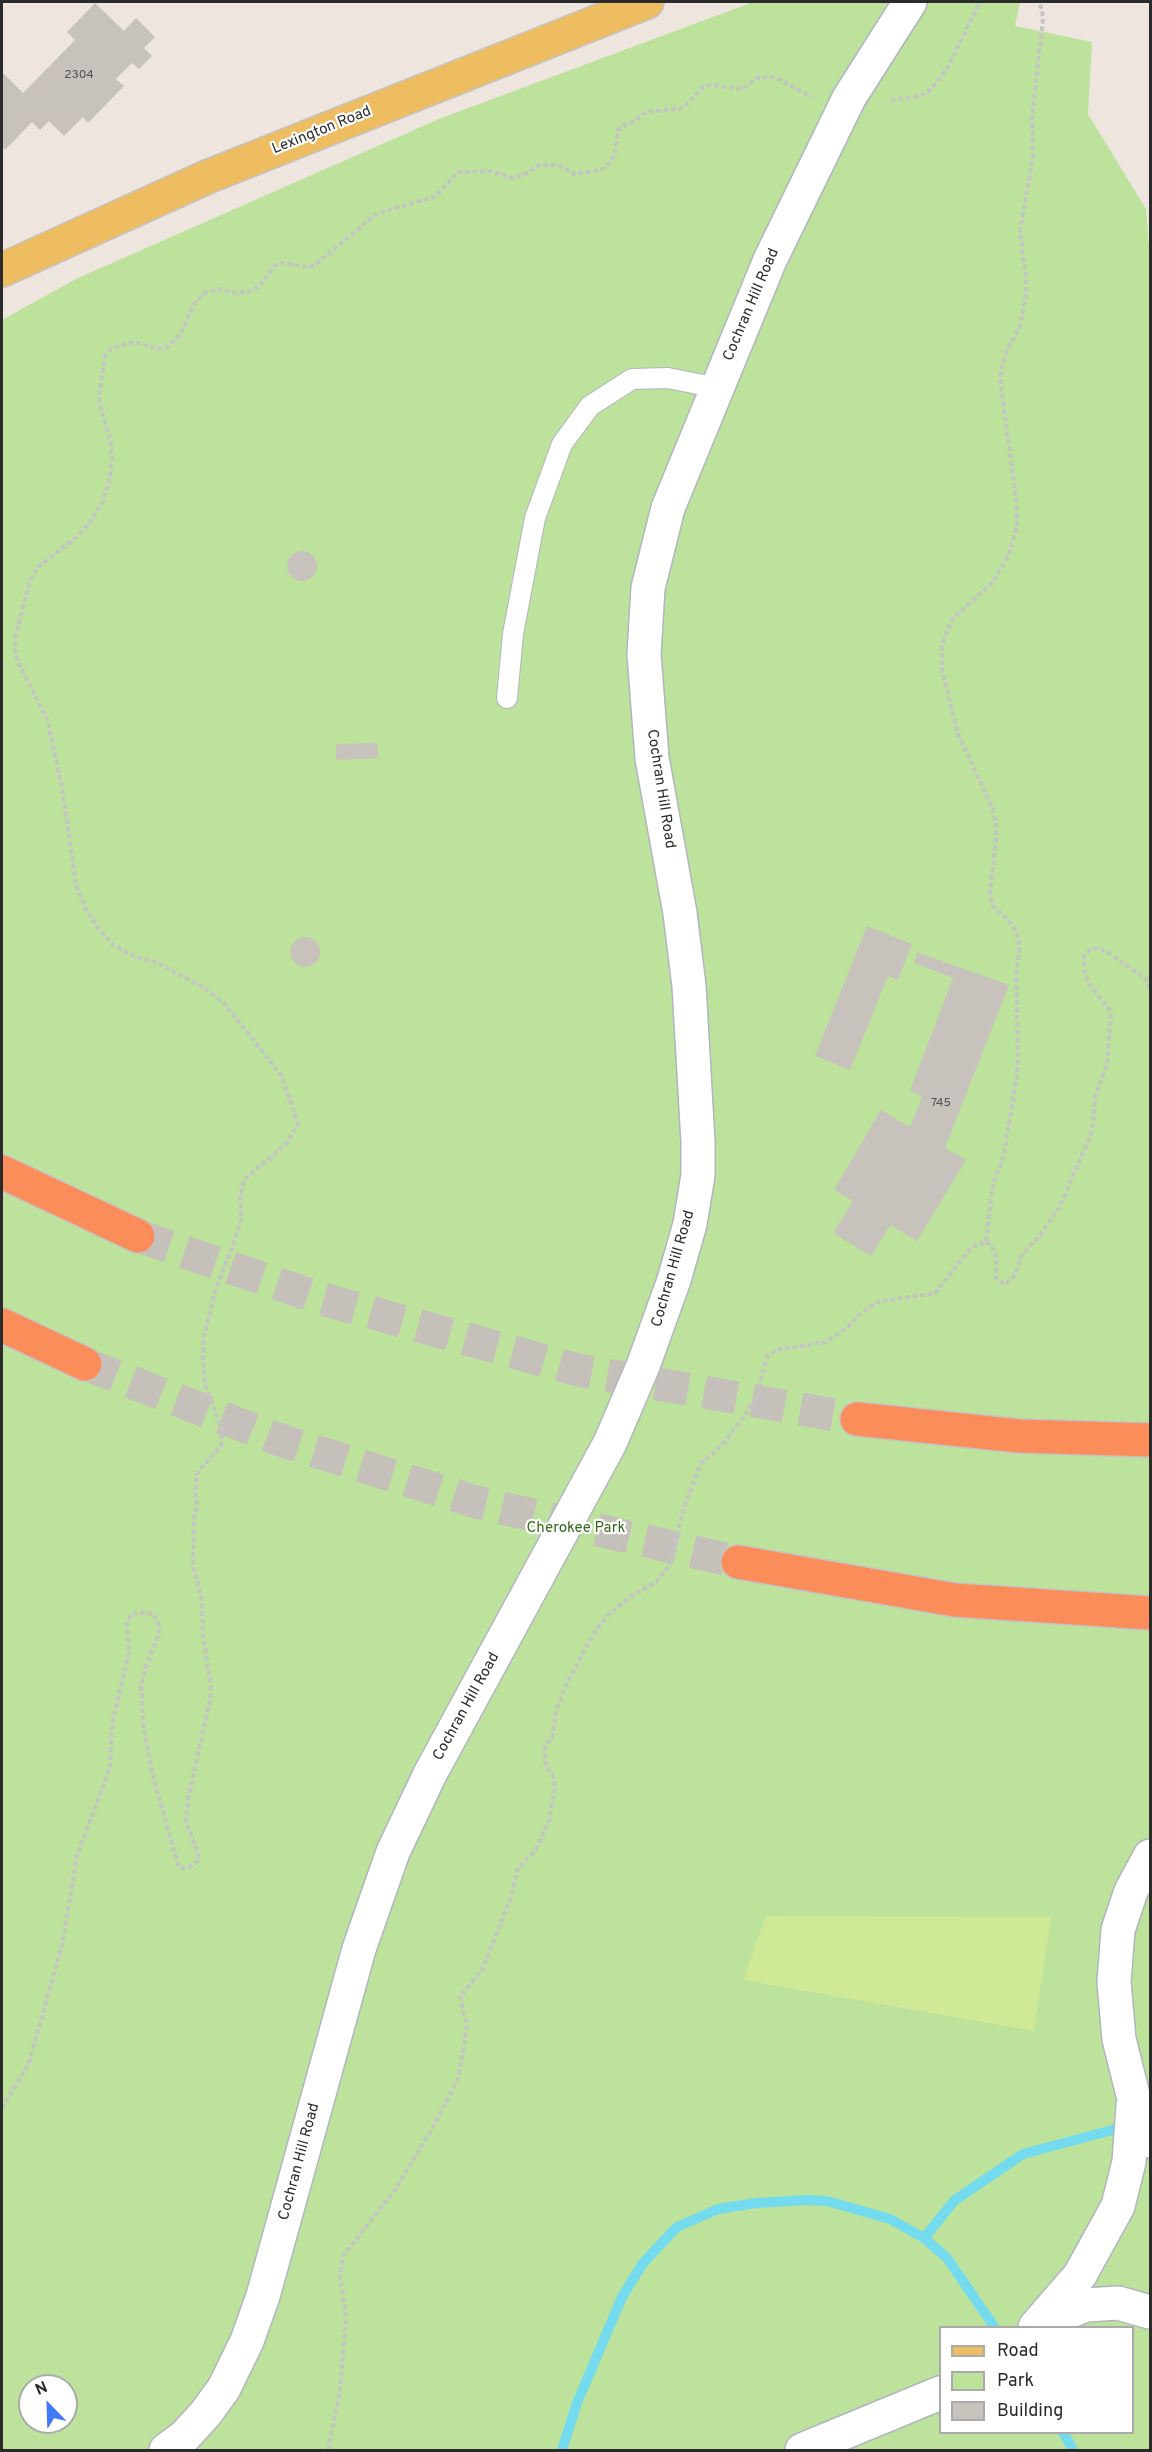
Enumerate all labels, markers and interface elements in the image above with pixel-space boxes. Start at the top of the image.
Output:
house number: 2304 [64,69,94,83]
street label: Lexington Road [270,103,374,159]
street label: Cochran Hill Road [720,246,784,364]
street label: Cochran Hill Road [642,728,678,850]
house number: 745 [931,1097,951,1111]
street label: Cochran Hill Road [649,1209,699,1329]
park label: Cherokee Park [527,1520,625,1538]
street label: Cochran Hill Road [430,1650,504,1764]
street label: Cochran Hill Road [276,2101,324,2223]
legend [939,2326,1134,2434]
text: Road [997,2340,1039,2363]
text: Park [997,2370,1034,2393]
north arrow [18,2374,78,2434]
text: N [33,2378,51,2401]
text: Building [997,2400,1063,2423]

